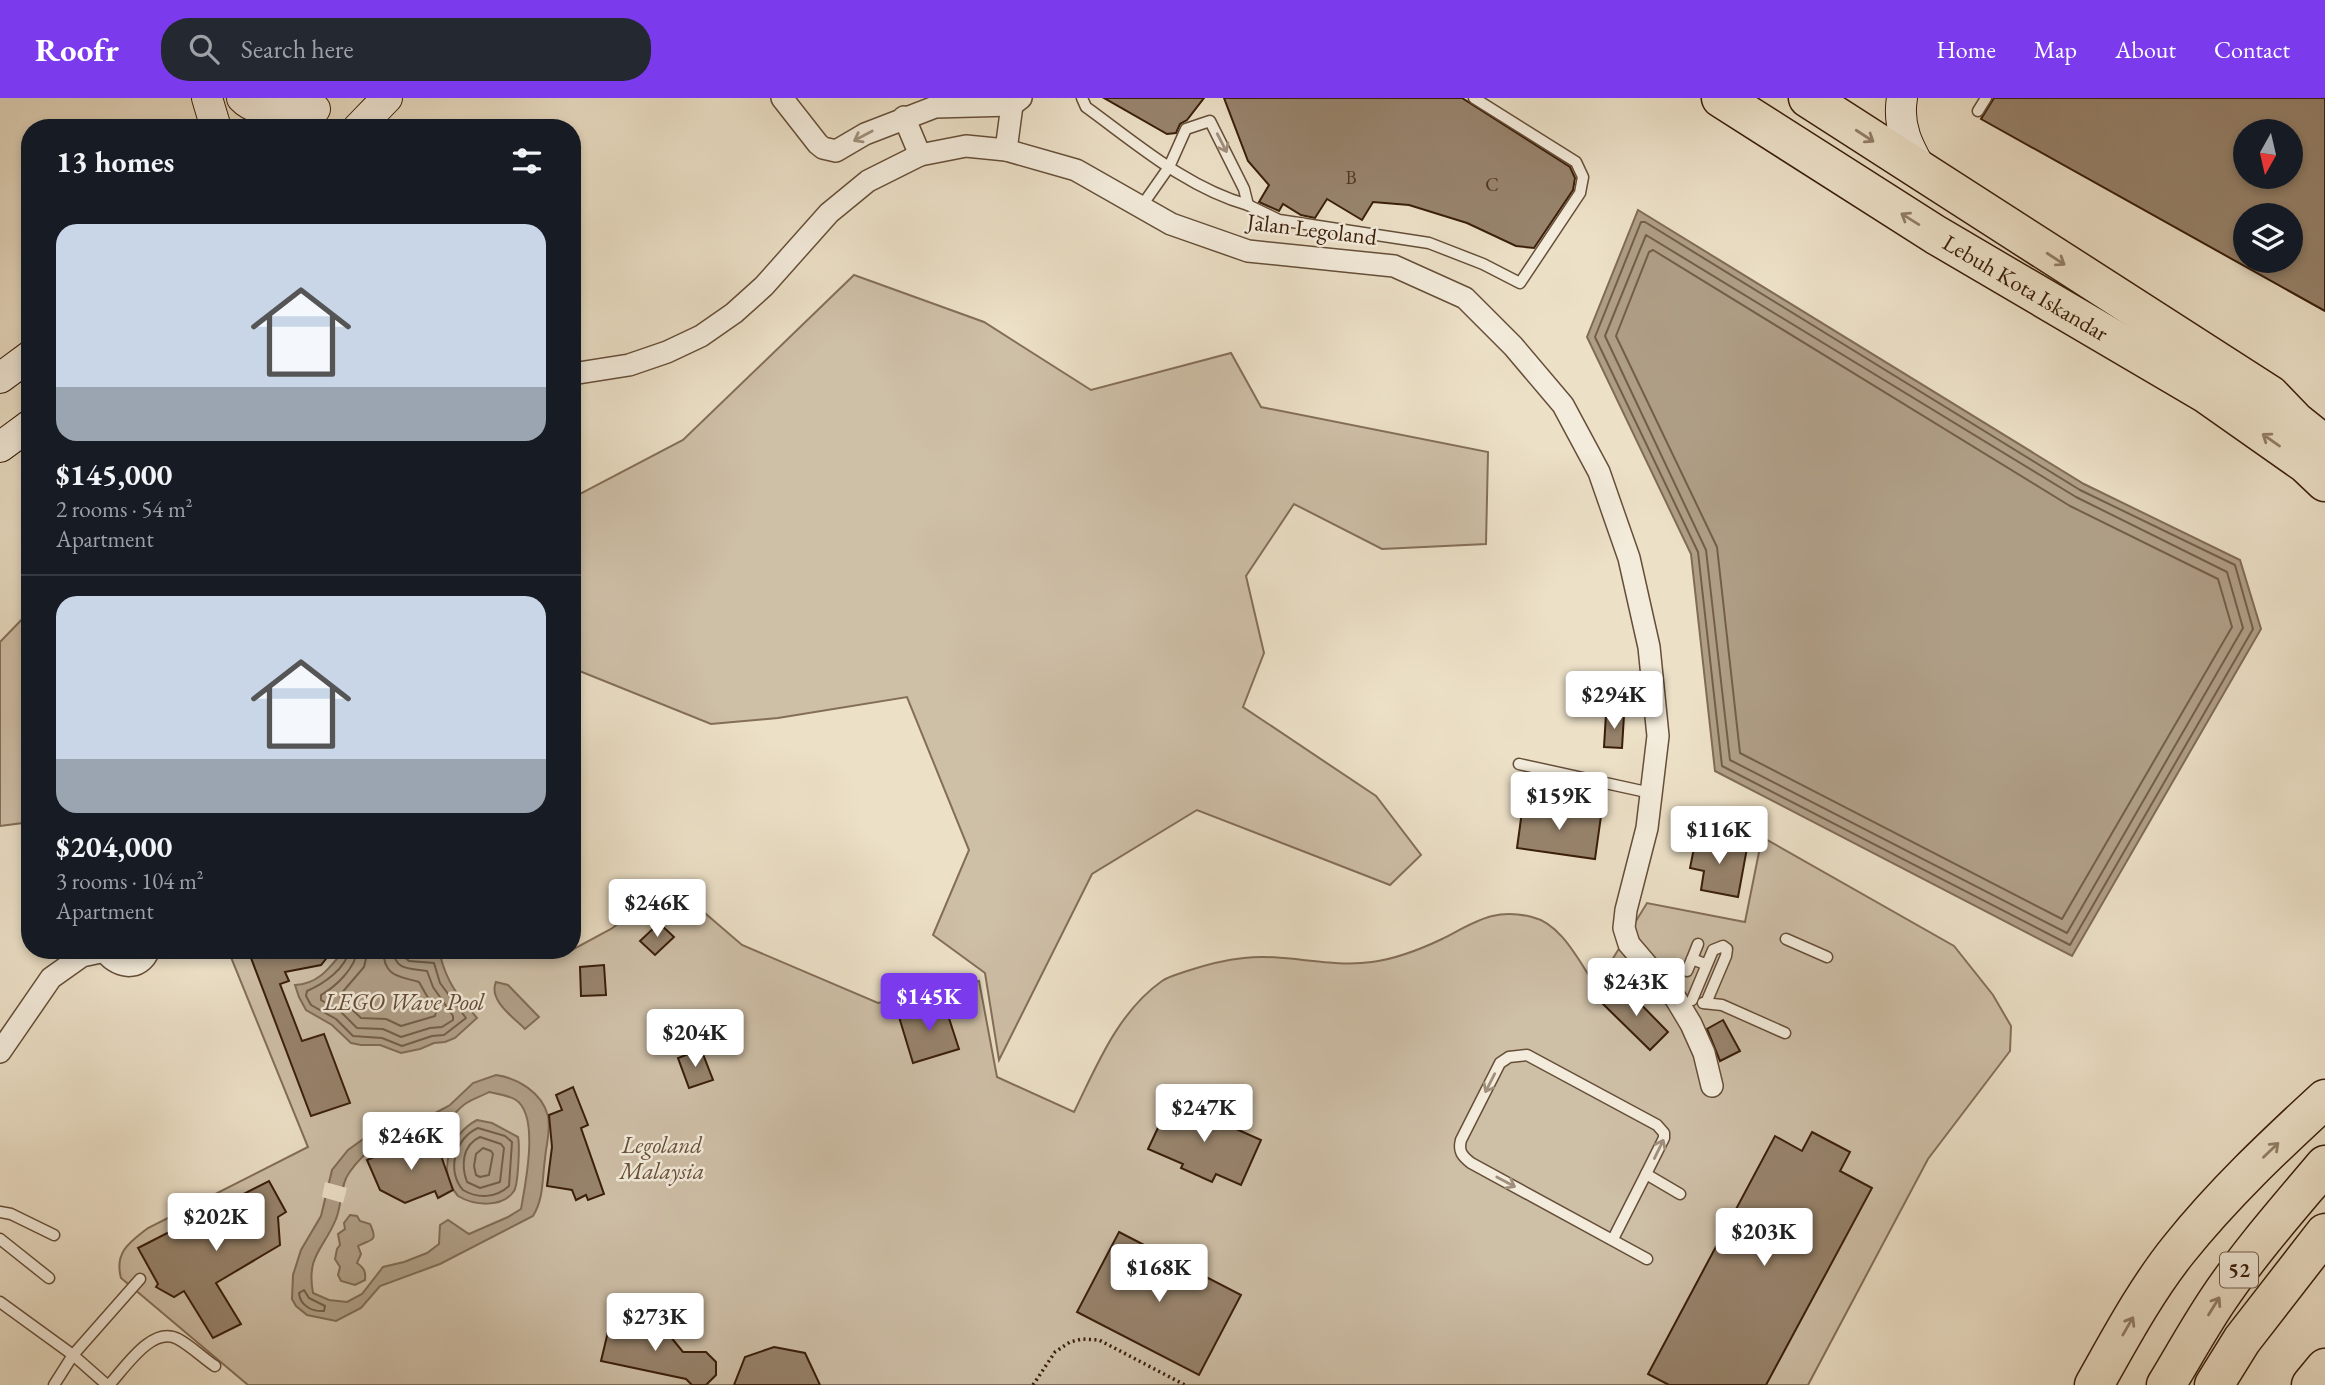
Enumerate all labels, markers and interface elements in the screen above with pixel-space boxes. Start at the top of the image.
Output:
search box [161,18,651,81]
text: Roofr [35,28,119,71]
icon: search [185,30,223,68]
text: Search here [241,32,354,66]
text: Home [1936,34,1996,65]
text: Map [2034,34,2077,65]
text: About [2115,34,2176,65]
text: Contact [2214,34,2290,65]
north arrow [2233,119,2303,189]
map controls [2233,119,2303,273]
one-way arrow [1855,128,1874,143]
one-way arrow [853,130,874,143]
one-way arrow [1215,133,1229,153]
text: 13 homes [56,142,174,181]
icon: filters [508,142,546,180]
house number: B [1345,165,1357,190]
house number: C [1485,172,1499,197]
button: layers [2233,203,2303,273]
street label: Jalan Legoland [1243,206,1379,252]
one-way arrow [1901,211,1921,225]
street label: Lebuh Kota Iskandar [1938,227,2114,348]
one-way arrow [2046,251,2065,266]
icon: home [238,269,364,395]
one-way arrow [2262,433,2281,447]
text: $145,000 [56,455,172,494]
text: 2 rooms · 54 m² [56,494,193,524]
text: Apartment [56,524,154,554]
icon: home [238,641,364,767]
pin: $294K [1565,672,1663,731]
text: $294K [1582,679,1646,709]
pin: $159K [1510,772,1608,832]
text: $159K [1527,780,1591,810]
pin: $116K [1670,806,1768,866]
text: $116K [1687,814,1751,844]
text: $204,000 [56,827,172,866]
text: 3 rooms · 104 m² [56,866,204,896]
pin: $246K [608,880,706,939]
text: $246K [625,887,689,917]
text: Apartment [56,896,154,926]
pin: $243K [1587,958,1685,1018]
text: $243K [1604,966,1668,996]
pin: $145K [880,974,978,1033]
text: $145K [897,981,961,1011]
water label: LEGO Wave Pool [323,986,486,1017]
pin: $204K [646,1010,744,1069]
text: $204K [663,1017,727,1047]
one-way arrow [1483,1073,1497,1093]
pin: $247K [1155,1084,1253,1144]
text: $247K [1172,1092,1236,1122]
pin: $246K [362,1112,460,1172]
text: $246K [379,1120,443,1150]
park label: Legoland Malaysia [618,1130,704,1186]
one-way arrow [1652,1139,1666,1160]
one-way arrow [2262,1141,2279,1158]
one-way arrow [1495,1176,1516,1189]
pin: $202K [167,1194,265,1253]
text: $202K [184,1201,248,1231]
pin: $203K [1715,1208,1813,1268]
text: $203K [1732,1216,1796,1246]
pin: $168K [1110,1244,1208,1304]
text: $168K [1127,1252,1191,1282]
road number: 52 [2220,1252,2258,1288]
pin: $273K [606,1294,704,1353]
one-way arrow [2208,1296,2222,1316]
text: $273K [623,1301,687,1331]
one-way arrow [2122,1316,2135,1337]

